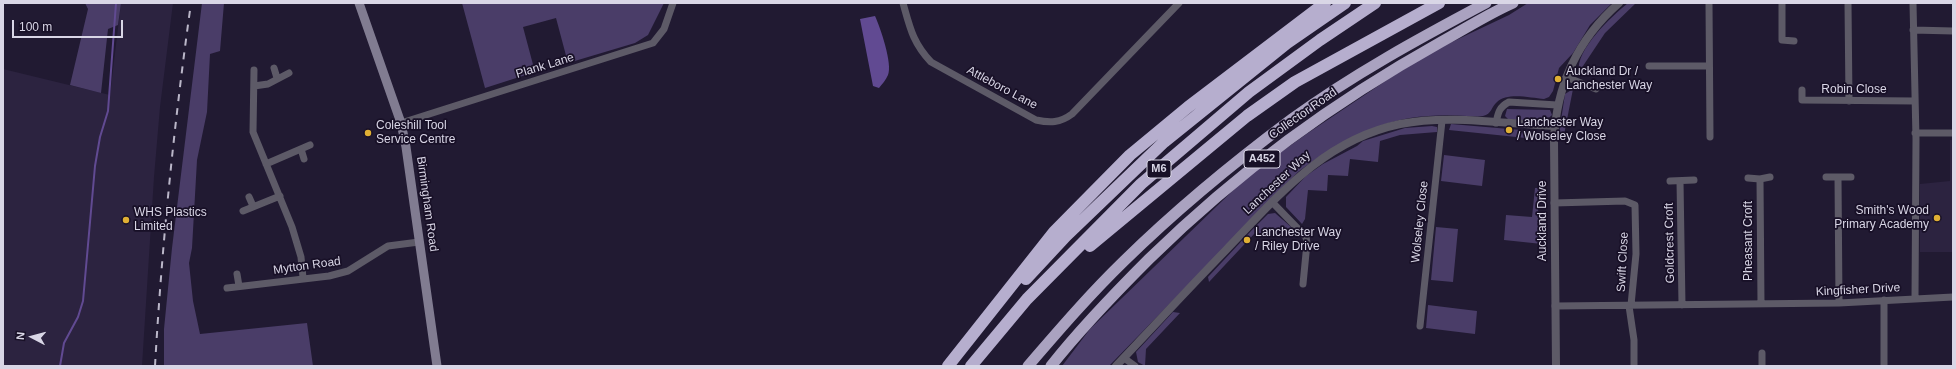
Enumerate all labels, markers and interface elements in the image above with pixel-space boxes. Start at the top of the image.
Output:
scale bar [14,12,125,38]
text: 100 m [19,20,52,34]
street label: Plank Lane [514,50,576,82]
street label: Attleboro Lane [964,63,1040,113]
place label: Auckland Dr / Lanchester Way [1566,65,1652,93]
marker: Auckland Dr / Lanchester Way [1553,74,1563,84]
street label: Robin Close [1821,83,1887,97]
street label: Collector Road [1266,85,1340,143]
place label: Lanchester Way / Wolseley Close [1517,116,1606,144]
place label: Coleshill Tool Service Centre [376,119,455,147]
marker: Lanchester Way / Wolseley Close [1504,125,1514,135]
marker: Coleshill Tool Service Centre [363,128,373,138]
street label: Lanchester Way [1241,148,1313,218]
road number: A452 [1244,150,1280,168]
street label: Birmingham Road [413,155,441,253]
road number: M6 [1147,160,1171,178]
street label: Wolseley Close [1409,180,1431,264]
street label: Auckland Drive [1536,181,1550,261]
street label: Pheasant Croft [1742,201,1756,281]
street label: Goldcrest Croft [1662,203,1678,283]
place label: Smith's Wood Primary Academy [1834,204,1929,232]
place label: WHS Plastics Limited [134,206,207,234]
marker: Smith's Wood Primary Academy [1932,213,1942,223]
marker: WHS Plastics Limited [121,215,131,225]
place label: Lanchester Way / Riley Drive [1255,226,1341,254]
street label: Swift Close [1614,232,1632,292]
marker: Lanchester Way / Riley Drive [1242,235,1252,245]
street label: Mytton Road [272,254,342,278]
street label: Kingfisher Drive [1815,281,1901,299]
north arrow [12,317,52,357]
text: N [14,331,26,340]

